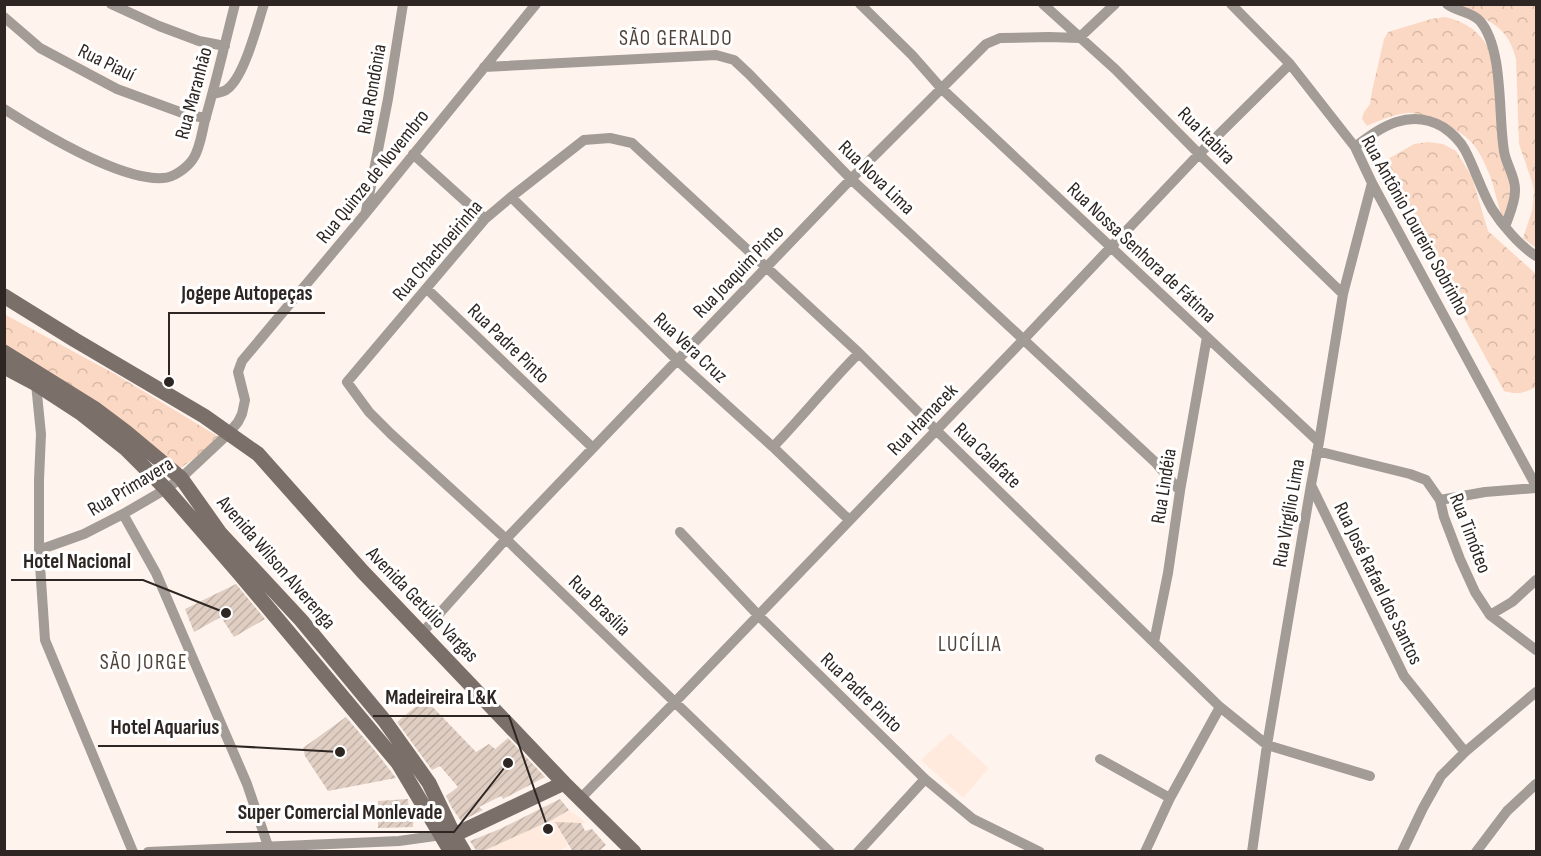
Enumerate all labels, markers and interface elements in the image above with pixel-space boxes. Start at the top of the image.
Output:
district label: SÃO GERALDO [619,26,733,51]
street label: Rua Piauí [74,39,139,87]
street label: Rua Rondônia [352,42,392,136]
street label: Rua Maranhão [170,45,218,142]
street label: Rua Itabira [1173,102,1240,169]
street label: Rua Quinze de Novembro [311,105,434,248]
street label: Rua Antônio Loureiro Sobrinho [1356,131,1475,320]
street label: Rua Nova Lima [833,135,919,220]
street label: Rua Nossa Senhora de Fátima [1062,177,1221,328]
street label: Rua Chachoeirinha [388,195,488,306]
street label: Rua Joaquim Pinto [688,220,789,323]
callout: Jogepe Autopeças [169,274,325,313]
text: Jogepe Autopeças [180,281,313,306]
street label: Rua Padre Pinto [462,299,554,389]
street label: Rua Vera Cruz [648,308,732,388]
street label: Rua Hamacek [883,379,963,461]
street label: Rua Calafate [949,418,1026,494]
street label: Rua Lindéia [1146,447,1182,526]
street label: Rua Primavera [83,452,178,522]
street label: Rua Virgílio Lima [1268,457,1310,569]
street label: Avenida Wilson Alverenga [211,490,341,634]
street label: Rua Timóteo [1444,490,1496,577]
street label: Rua José Rafael dos Santos [1328,498,1428,668]
callout: Hotel Nacional [11,541,143,580]
street label: Avenida Getúlio Vargas [360,541,483,667]
text: Hotel Nacional [23,549,131,574]
street label: Rua Brasília [563,570,635,641]
district label: LUCÍLIA [938,632,1002,657]
street label: Rua Padre Pinto [815,648,907,738]
district label: SÃO JORGE [100,650,188,675]
callout: Madeireira L&K [373,677,509,716]
text: Madeireira L&K [385,685,497,710]
callout: Hotel Aquarius [98,707,231,746]
text: Hotel Aquarius [111,715,219,740]
callout: Super Comercial Monlevade [226,793,454,832]
text: Super Comercial Monlevade [238,800,442,825]

